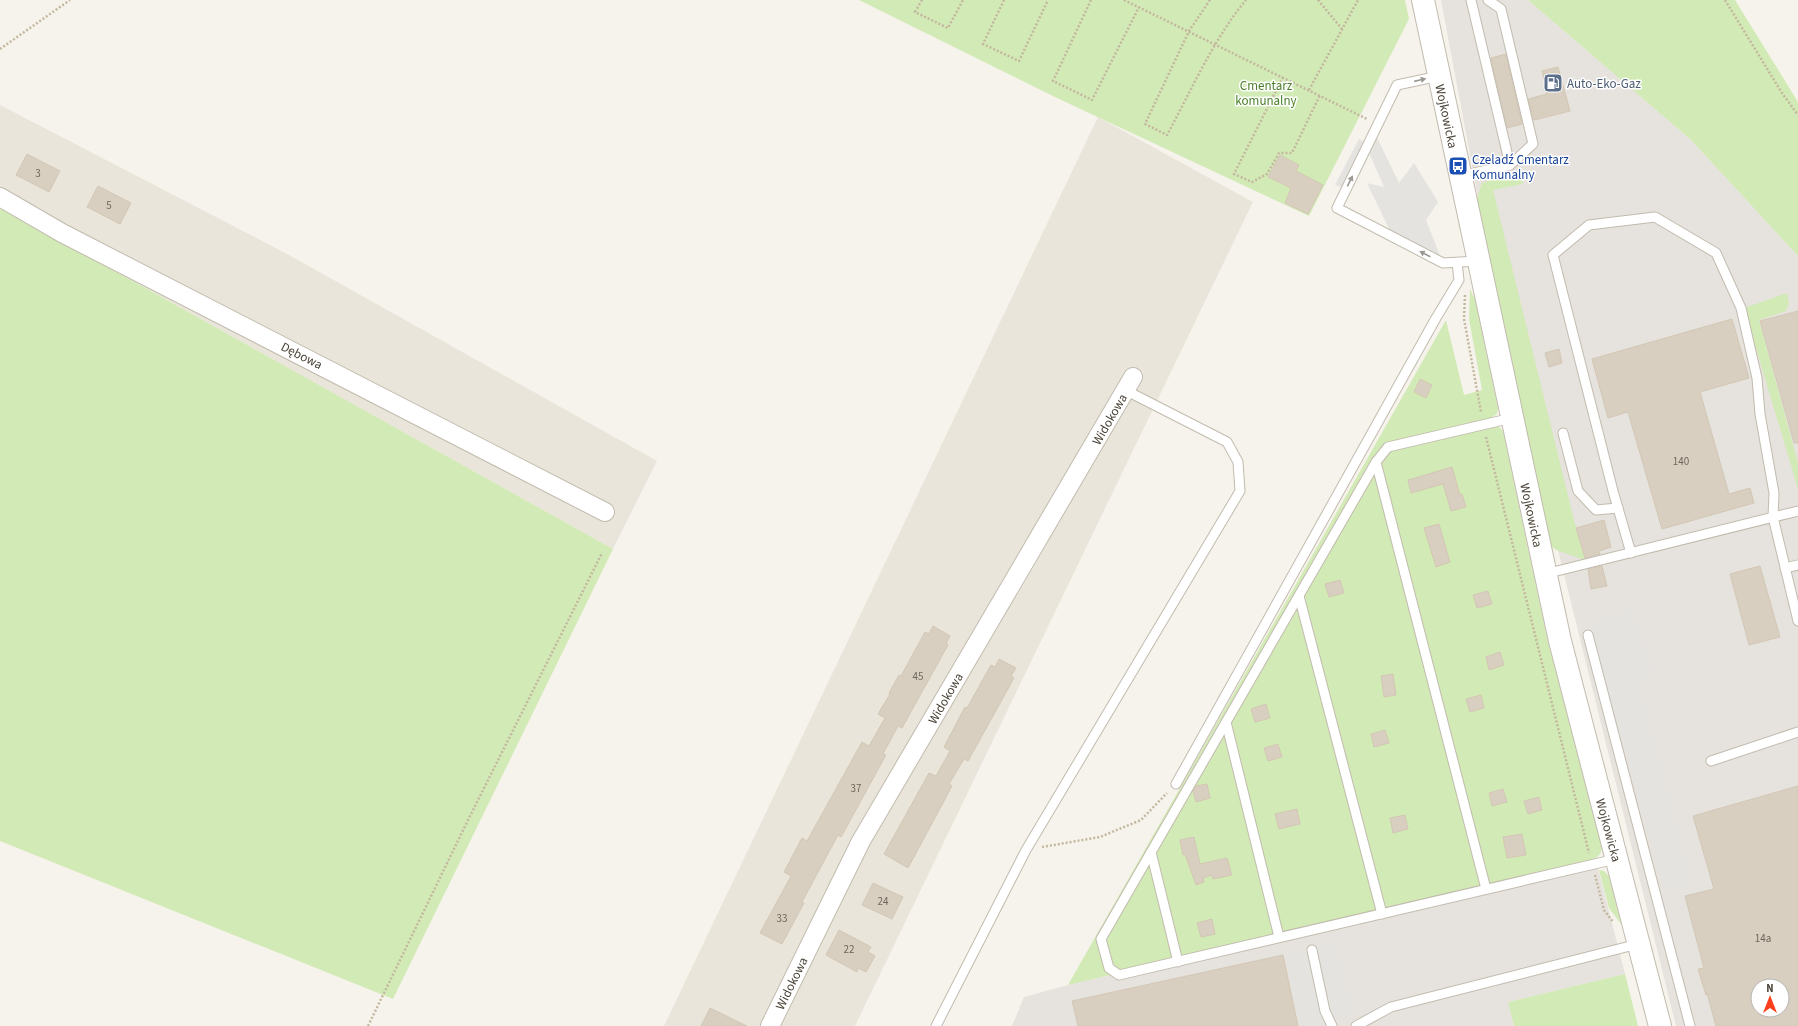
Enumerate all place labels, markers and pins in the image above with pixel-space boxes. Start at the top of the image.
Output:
fuel station icon: Auto-Eko-Gaz [1542,72,1564,94]
place label: Auto-Eko-Gaz [1567,75,1641,93]
place label: Czeladź Cmentarz Komunalny [1472,151,1569,184]
bus stop icon: Czeladź Cmentarz Komunalny [1447,155,1469,177]

